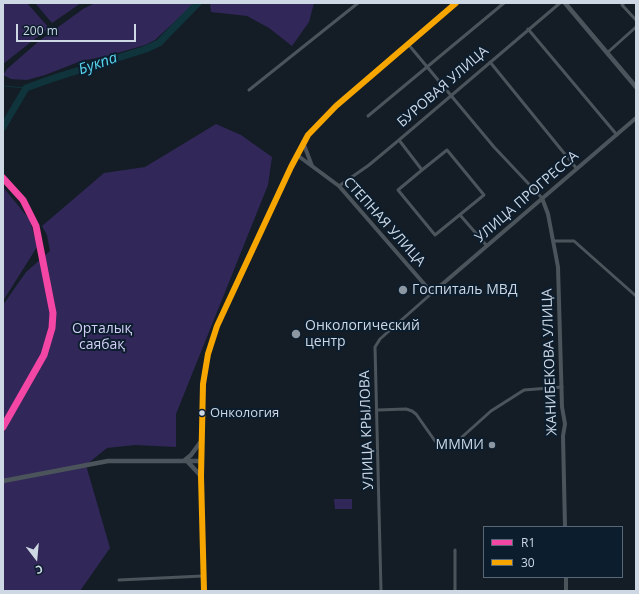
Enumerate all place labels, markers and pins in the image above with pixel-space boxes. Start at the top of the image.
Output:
place label: Госпиталь МВД [412,282,517,298]
marker: Госпиталь МВД [397,284,409,296]
place label: Онкологический центр [305,318,420,350]
marker: Онкологический центр [290,328,302,340]
place label: Онкология [210,405,279,421]
marker: Онкология [197,408,207,418]
place label: МММИ [436,437,484,453]
marker: МММИ [487,440,497,450]

